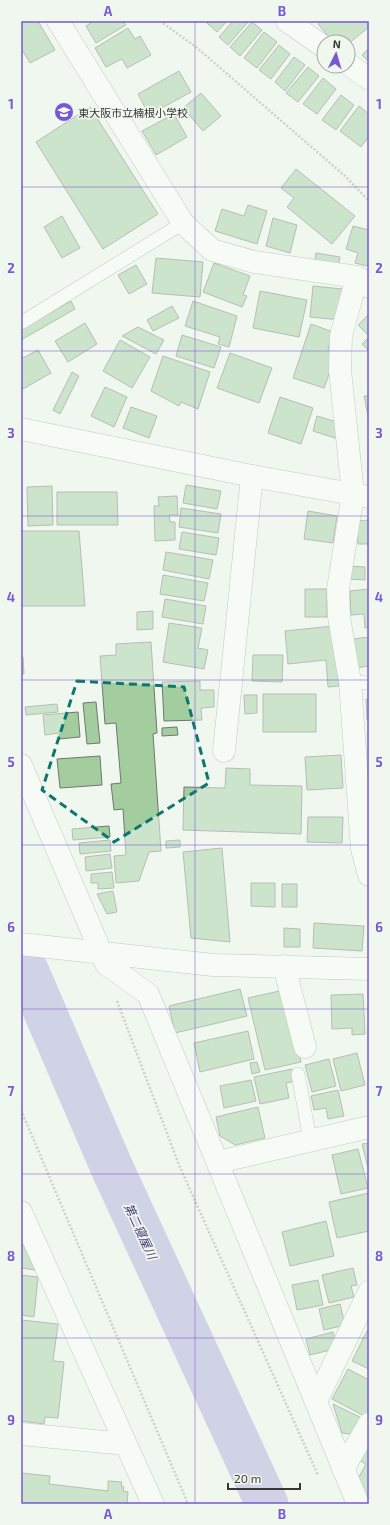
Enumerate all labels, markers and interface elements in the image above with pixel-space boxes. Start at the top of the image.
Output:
text: A [104,3,113,19]
text: B [278,3,286,19]
north arrow [316,34,356,74]
text: N [332,37,341,50]
text: 1 [8,96,14,112]
text: 1 [376,96,382,112]
school or university icon: 東大阪市立楠根小学校 [53,101,75,123]
place label: 東大阪市立楠根小学校 [78,106,188,119]
text: 2 [7,260,15,276]
text: 2 [375,260,383,276]
text: 3 [7,425,15,441]
text: 3 [375,425,383,441]
text: 4 [7,589,15,605]
text: 4 [375,589,383,605]
text: 5 [7,754,15,770]
text: 5 [375,754,383,770]
text: 6 [7,919,15,935]
text: 6 [375,919,383,935]
text: 7 [8,1083,15,1099]
text: 7 [376,1083,383,1099]
water label: 第二寝屋川 [122,1201,161,1263]
text: 8 [7,1248,15,1264]
text: 8 [375,1248,383,1264]
text: 9 [7,1412,15,1428]
text: 9 [375,1412,383,1428]
scale bar [228,1465,300,1491]
text: 20 m [234,1471,261,1485]
text: A [104,1506,113,1522]
text: B [278,1506,286,1522]

